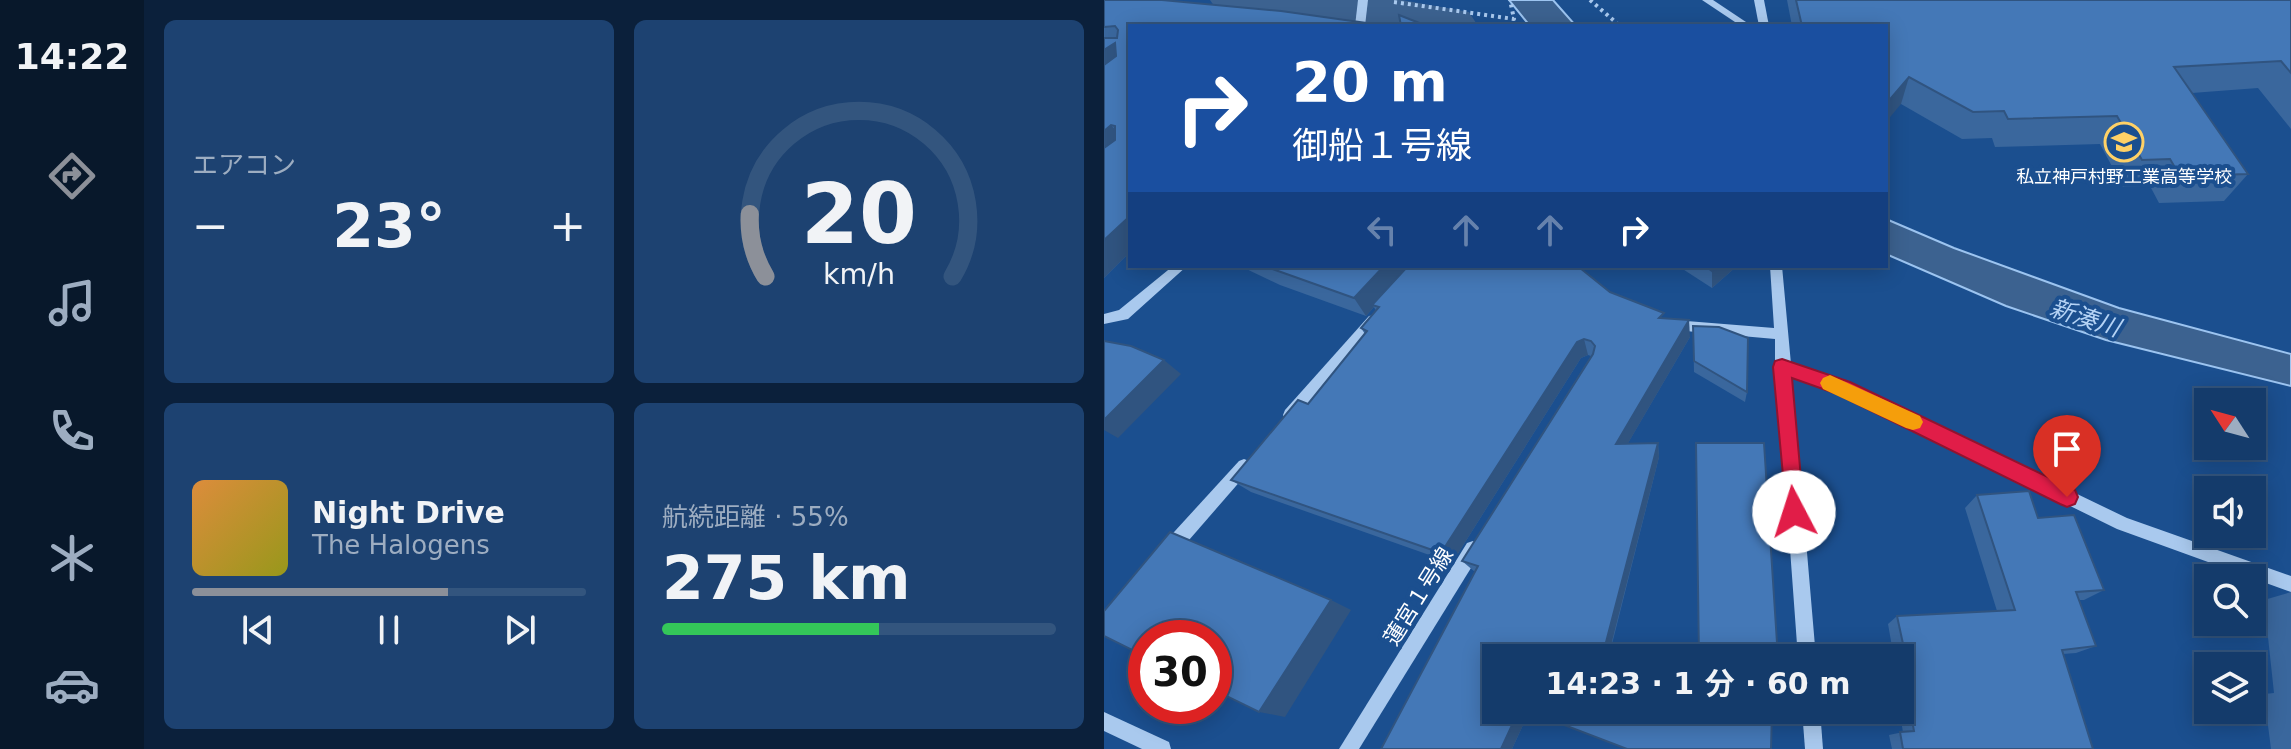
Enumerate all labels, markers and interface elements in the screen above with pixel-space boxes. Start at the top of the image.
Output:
text: 14:22 [15,36,129,77]
text: 20 m [1292,49,1448,114]
icon: right [1160,56,1264,160]
school or university icon: 私立神戸村野工業高等学校 [2103,121,2145,163]
text: 御船１号線 [1292,125,1472,166]
icon: directions [44,148,100,204]
text: エアコン [192,150,296,180]
text: 20 [801,166,917,263]
place label: 私立神戸村野工業高等学校 [2016,166,2232,187]
text: 23° [332,191,446,261]
text: − [192,200,229,251]
text: + [549,200,586,251]
icon: left [1360,208,1404,252]
icon: ahead [1444,208,1488,252]
icon: ahead [1528,208,1572,252]
icon: right [1612,208,1656,252]
text: km/h [823,257,895,291]
icon: music [44,275,100,331]
water label: 新湊川 [2046,294,2126,343]
north arrow [2194,388,2266,460]
map controls [2194,388,2266,724]
icon: phone [44,403,100,459]
pin [2033,415,2101,497]
icon: arrive [2045,427,2089,471]
position arrow [1752,470,1836,554]
button: sound [2194,476,2266,548]
text: Night Drive [312,495,505,530]
text: 航続距離 · 55% [662,502,849,532]
icon: climate [44,530,100,586]
text: The Halogens [312,530,490,560]
text: 275 km [662,543,911,613]
street label: 蓮宮１号線 [1379,543,1458,650]
button: search [2194,564,2266,636]
icon: previous [236,608,280,652]
icon: pause [367,608,411,652]
icon: next [498,608,542,652]
speed limit sign: 30 [1128,620,1232,724]
button: layers [2194,652,2266,724]
icon: car [44,657,100,713]
text: 14:23 · 1 分 · 60 m [1546,666,1850,701]

